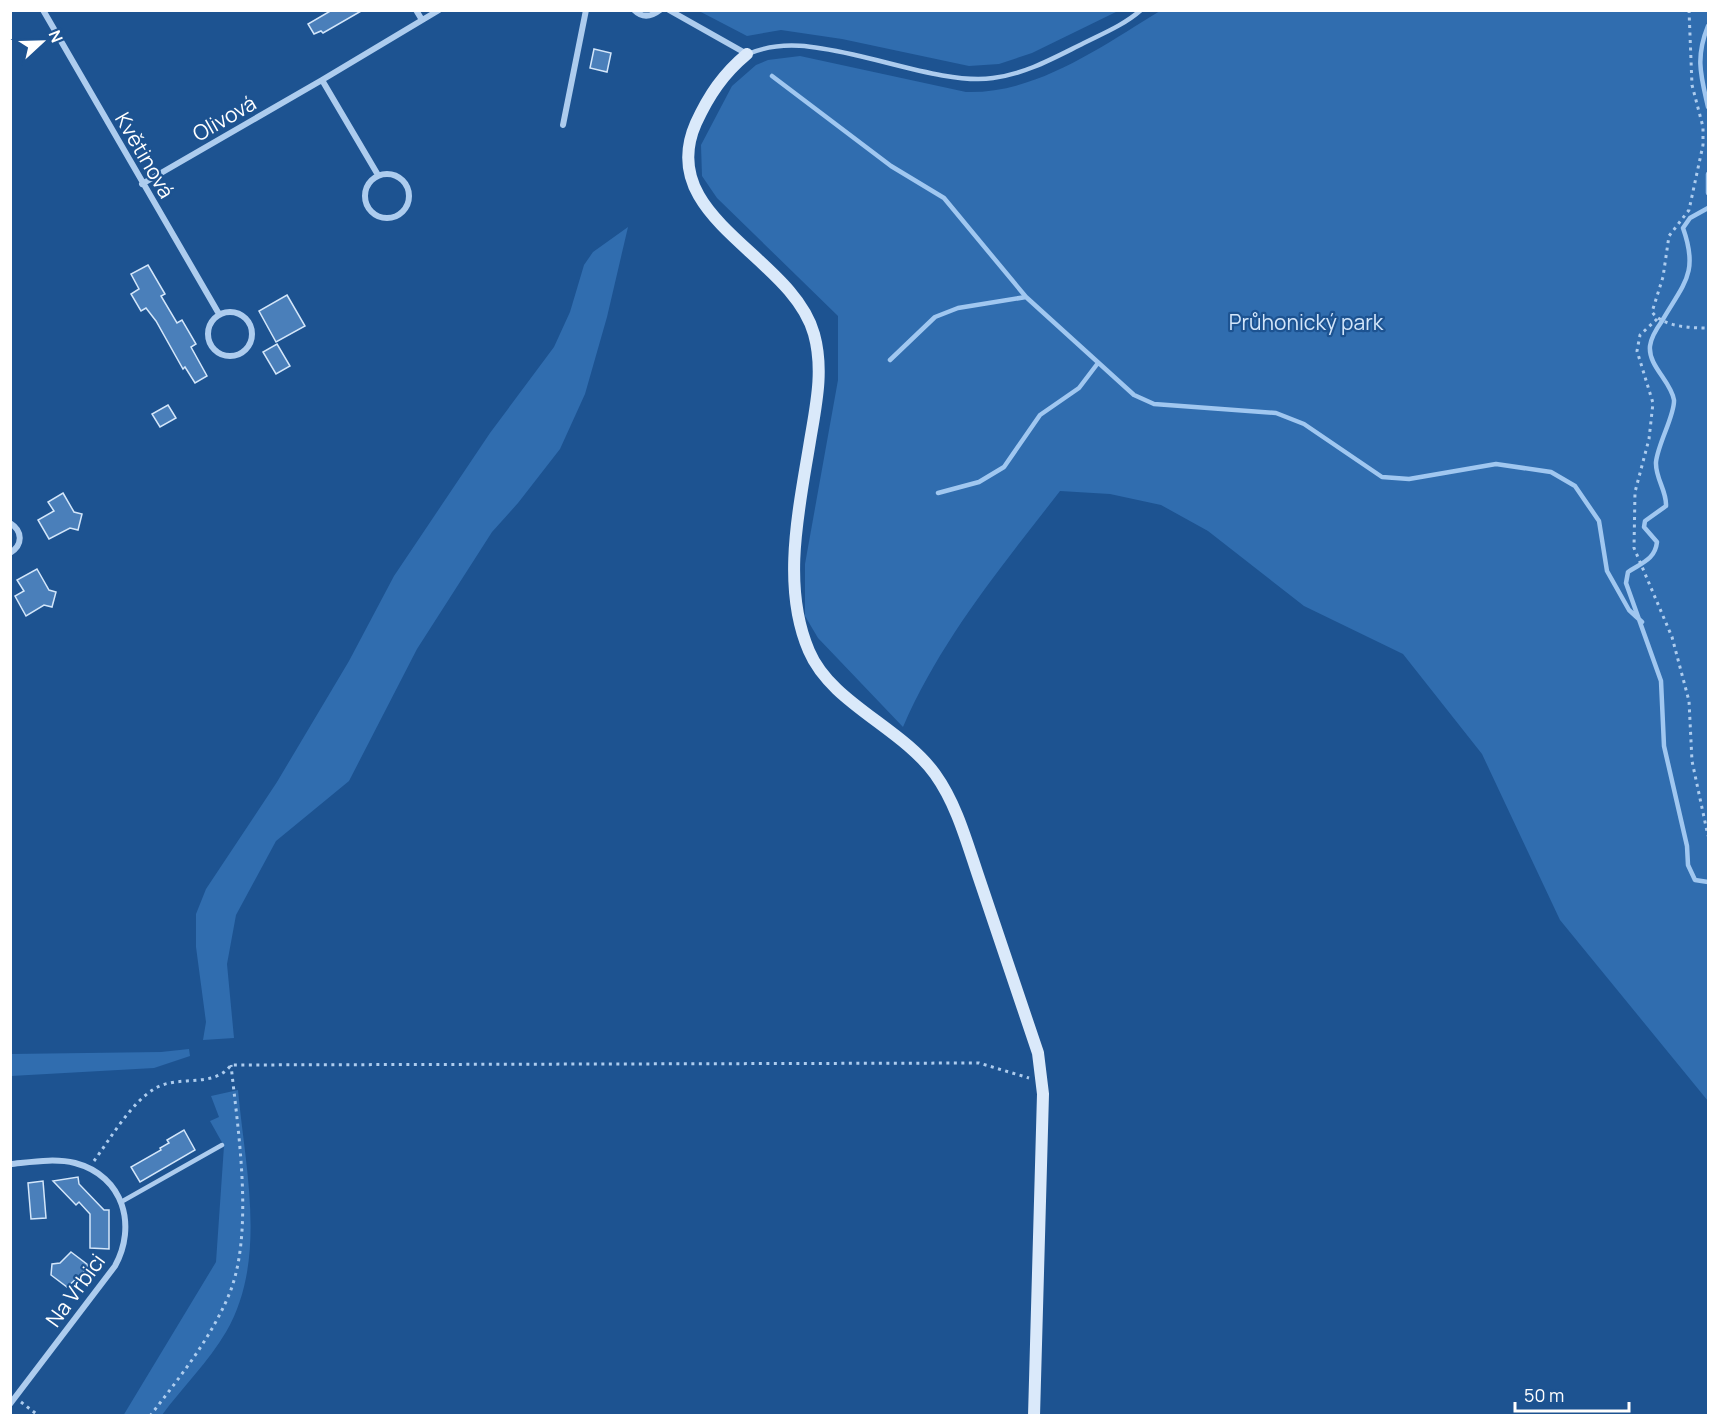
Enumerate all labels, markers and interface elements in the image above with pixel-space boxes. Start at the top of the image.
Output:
north arrow [12,12,72,72]
text: N [44,27,68,46]
street label: Olivová [187,89,261,147]
street label: Květinová [109,107,181,203]
park label: Průhonický park [1229,308,1384,336]
street label: Na Vrbici [39,1248,111,1332]
scale bar [1515,1375,1629,1413]
text: 50 m [1524,1383,1564,1407]

